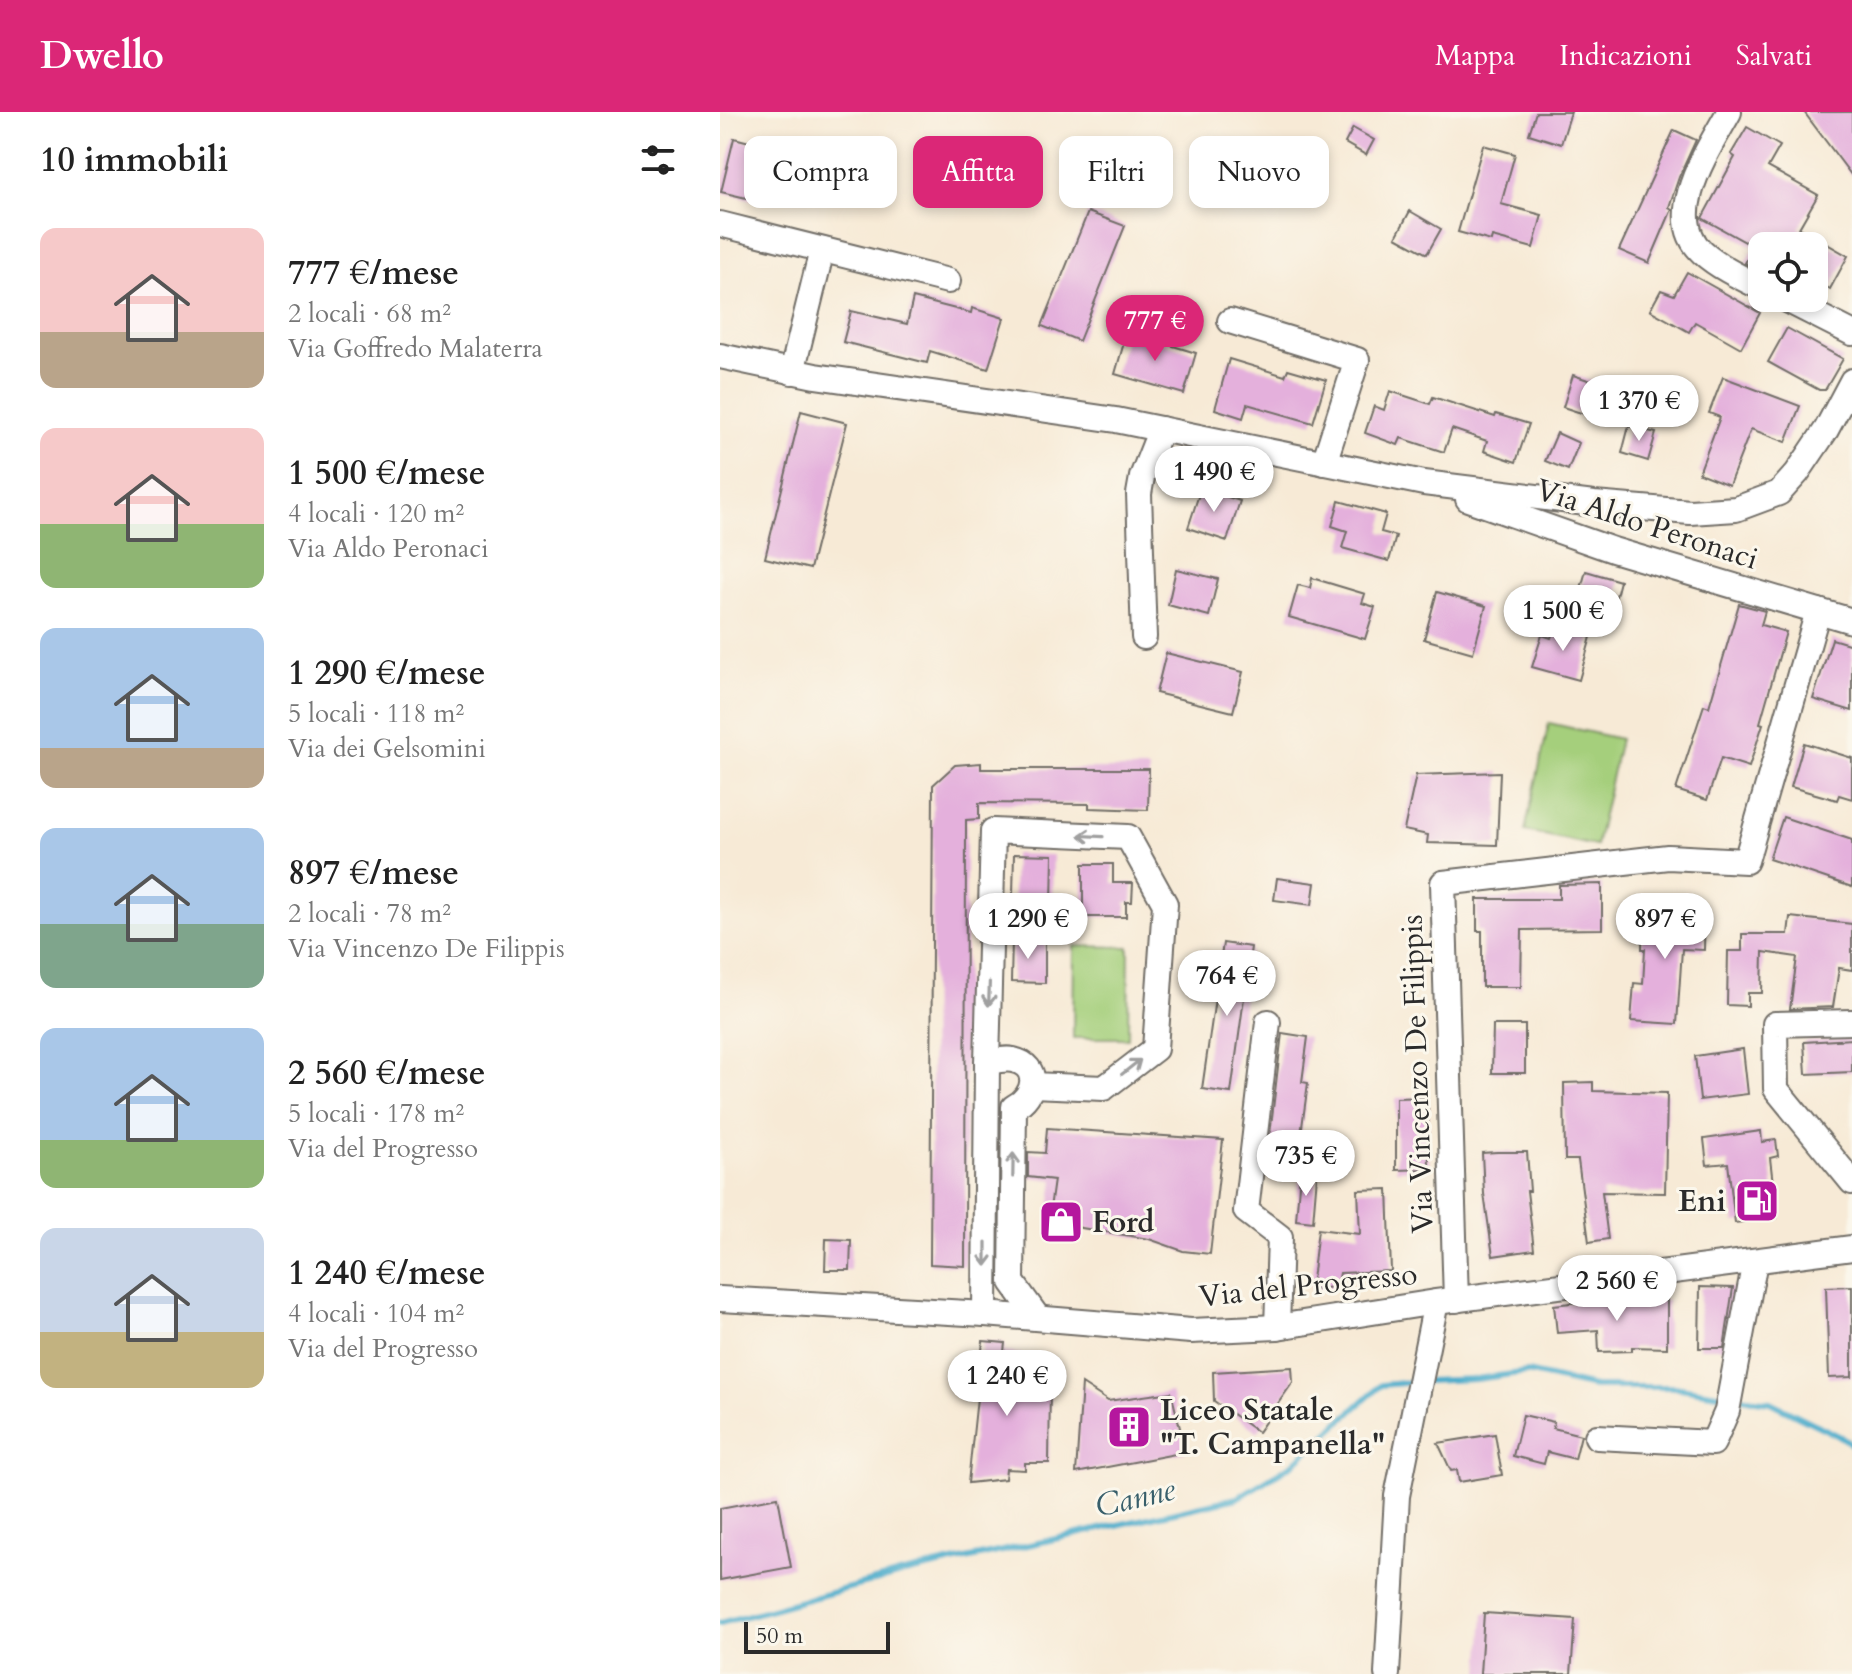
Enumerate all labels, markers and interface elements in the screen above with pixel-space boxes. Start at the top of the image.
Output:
text: Dwello [40,30,164,82]
text: Mappa [1435,37,1515,75]
text: Indicazioni [1559,37,1692,75]
text: Salvati [1736,37,1812,75]
chip: Compra [744,136,897,208]
chip: Affitta [913,136,1043,208]
chip: Filtri [1059,136,1173,208]
chip: Nuovo [1189,136,1329,208]
text: 10 immobili [40,137,228,183]
icon: filters [636,138,680,182]
map controls [1748,232,1828,312]
button: locate [1748,232,1828,312]
text: 777 €/mese [288,250,459,296]
icon: home [104,260,200,356]
pin: 777 € [1099,295,1211,363]
text: 2 locali · 68 m² [288,296,451,331]
text: 777 € [1124,303,1186,338]
text: Via Goffredo Malaterra [288,331,543,366]
pin: 1 370 € [1565,375,1713,443]
text: 1 370 € [1598,383,1680,418]
pin: 1 490 € [1140,446,1288,514]
text: 1 500 €/mese [288,450,486,496]
text: 1 490 € [1173,454,1255,489]
icon: home [104,460,200,556]
street label: Via Aldo Peronaci [1530,469,1763,580]
text: 4 locali · 120 m² [288,496,464,531]
text: Via Aldo Peronaci [288,531,489,566]
pin: 1 500 € [1489,585,1637,653]
text: 1 500 € [1522,593,1604,628]
text: 1 290 €/mese [288,650,486,696]
icon: home [104,660,200,756]
text: 5 locali · 118 m² [288,696,464,731]
text: Via dei Gelsomini [288,731,486,766]
one-way arrow [1078,828,1105,843]
text: 897 €/mese [288,850,459,896]
icon: home [104,860,200,956]
pin: 1 290 € [954,893,1102,961]
pin: 897 € [1609,893,1721,961]
text: 2 locali · 78 m² [288,896,451,931]
text: 1 290 € [987,901,1069,936]
text: 897 € [1634,901,1696,936]
street label: Via Vincenzo De Filippis [1391,914,1444,1234]
text: Via Vincenzo De Filippis [288,931,565,966]
pin: 764 € [1171,950,1283,1018]
text: 764 € [1196,958,1258,993]
one-way arrow [981,980,996,1007]
text: 2 560 €/mese [288,1050,486,1096]
one-way arrow [1120,1058,1141,1076]
icon: home [104,1060,200,1156]
text: 5 locali · 178 m² [288,1096,464,1131]
pin: 735 € [1250,1130,1362,1198]
text: Via del Progresso [288,1131,478,1166]
text: 735 € [1275,1138,1337,1173]
one-way arrow [1005,1152,1021,1179]
fuel station icon: Eni [1733,1177,1781,1225]
place label: Eni [1678,1181,1726,1222]
shop icon: Ford [1037,1198,1085,1246]
place label: Ford [1092,1202,1154,1243]
one-way arrow [978,1240,994,1267]
text: 1 240 €/mese [288,1250,486,1296]
street label: Via del Progresso [1197,1254,1419,1317]
pin: 2 560 € [1543,1255,1691,1323]
icon: home [104,1260,200,1356]
text: 2 560 € [1576,1263,1658,1298]
text: 4 locali · 104 m² [288,1296,464,1331]
text: Via del Progresso [288,1331,478,1366]
pin: 1 240 € [933,1350,1081,1418]
text: 1 240 € [966,1358,1048,1393]
place label: Liceo Statale "T. Campanella" [1160,1390,1385,1465]
building icon: Liceo Statale "T. Campanella" [1105,1403,1153,1451]
water label: Canne [1091,1467,1180,1529]
scale bar [744,1618,890,1654]
text: 50 m [756,1621,803,1651]

